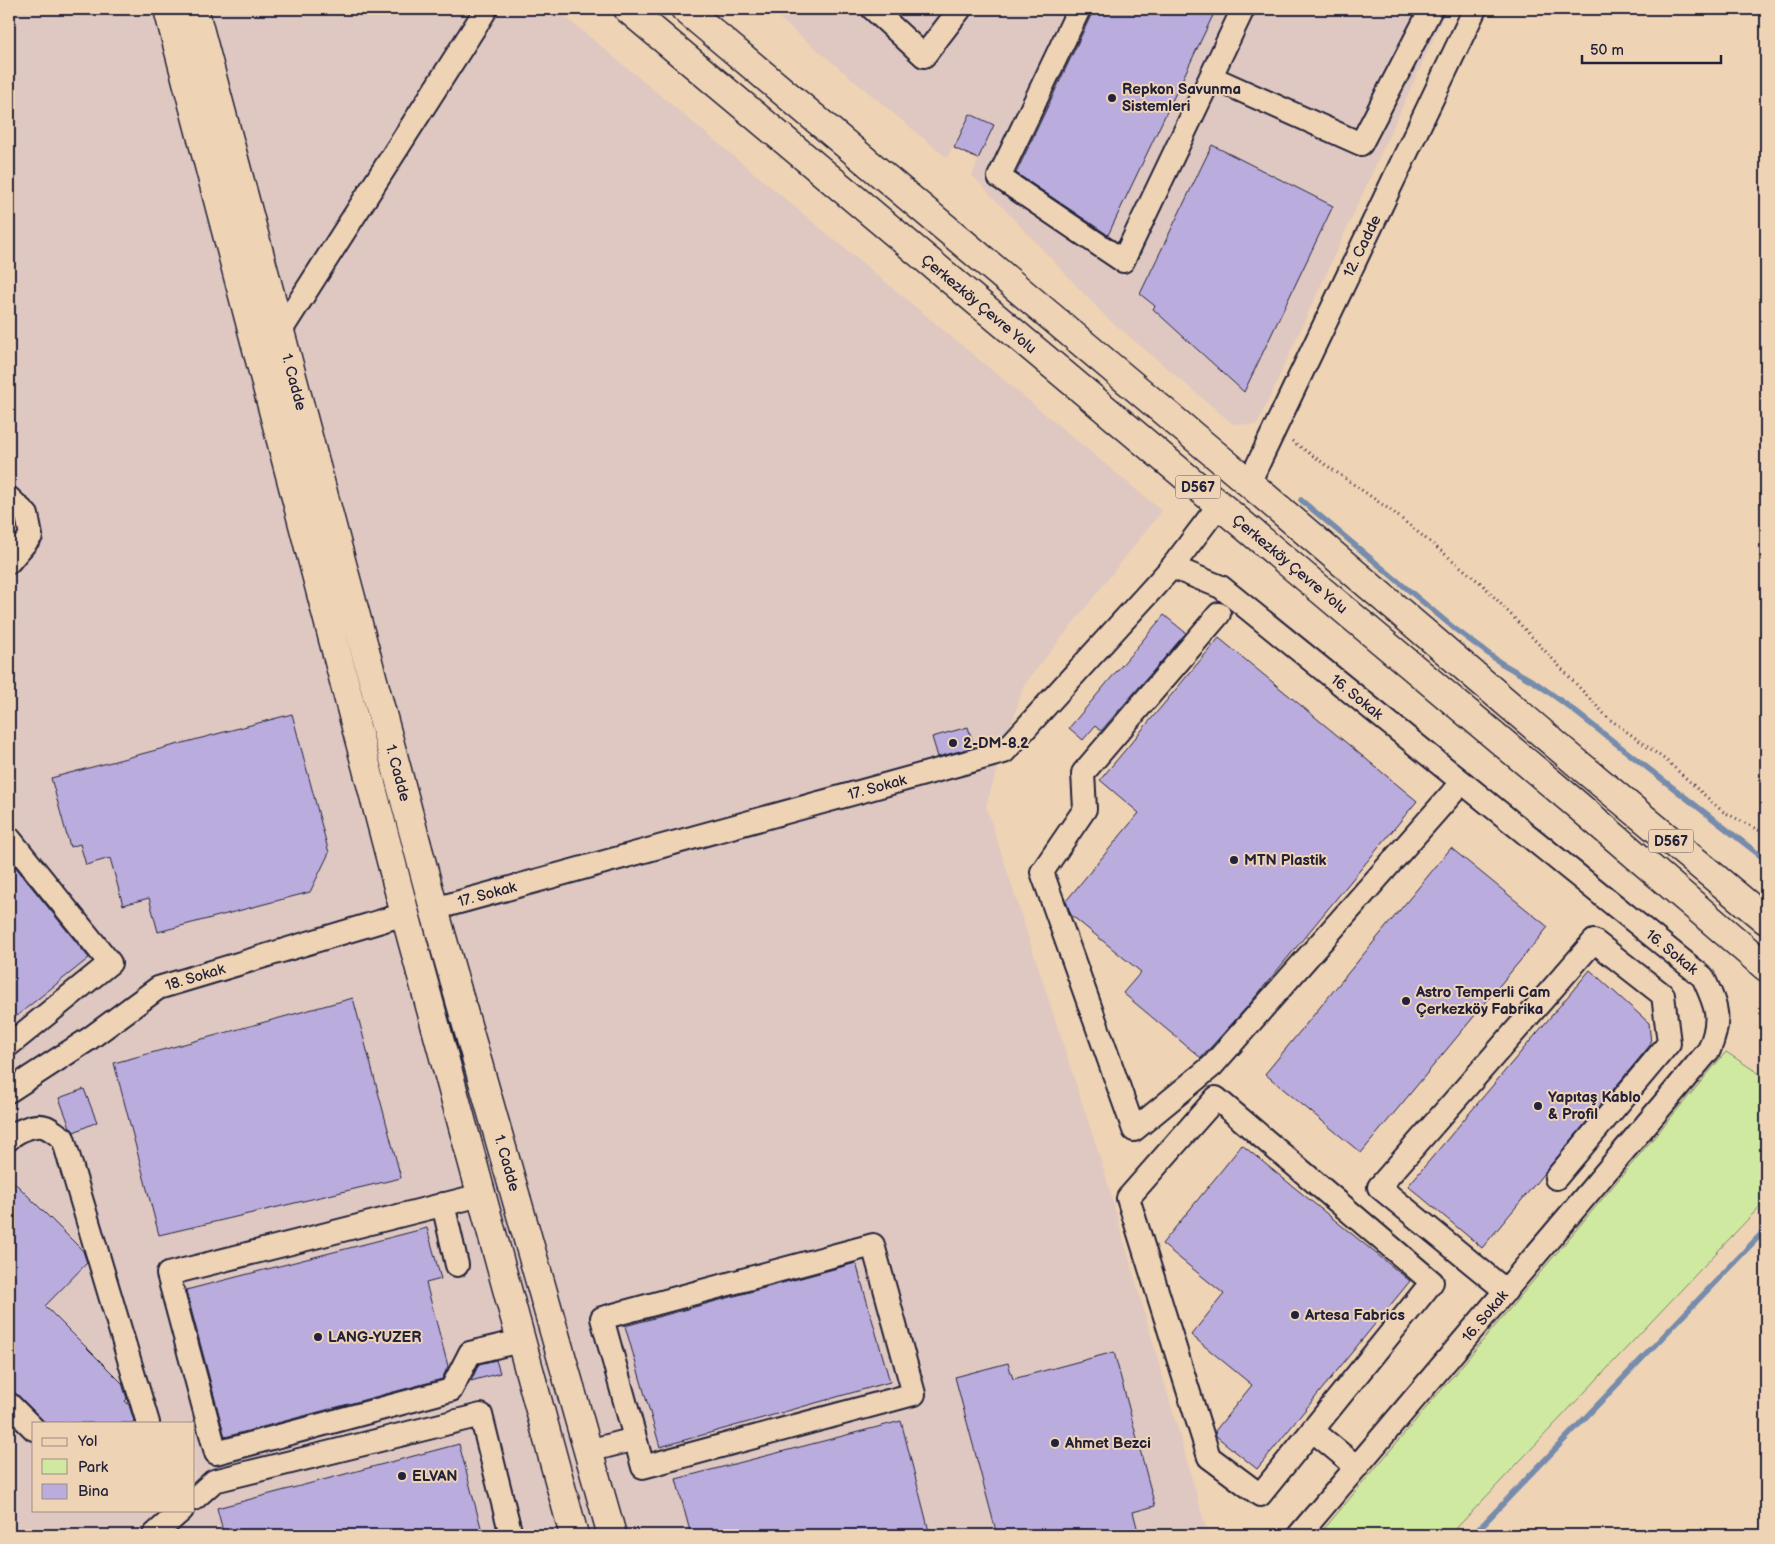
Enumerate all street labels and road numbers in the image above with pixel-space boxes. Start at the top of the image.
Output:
street label: 12. Cadde [1339,212,1386,280]
street label: Çerkezköy Çevre Yolu [917,251,1040,358]
street label: 1. Cadde [277,352,310,413]
road number: D567 [1176,476,1220,498]
street label: Çerkezköy Çevre Yolu [1228,511,1351,618]
street label: 16. Sokak [1327,670,1387,725]
street label: 1. Cadde [381,743,414,804]
street label: 17. Sokak [846,770,909,804]
road number: D567 [1648,829,1694,852]
street label: 17. Sokak [456,877,519,911]
street label: 16. Sokak [1642,925,1702,980]
street label: 18. Sokak [163,959,228,996]
street label: 1. Cadde [489,1133,524,1194]
street label: 16. Sokak [1458,1286,1513,1346]

